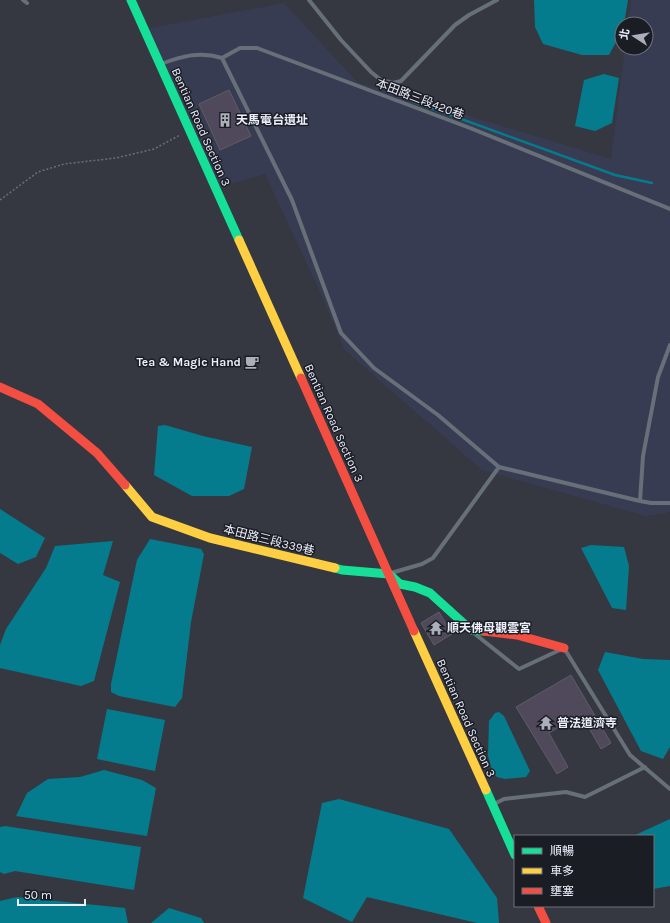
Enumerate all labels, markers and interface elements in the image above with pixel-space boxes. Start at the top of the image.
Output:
north arrow [614,16,654,56]
text: 北 [617,27,632,41]
street label: Bentian Road Section 3 [169,66,233,188]
street label: 本田路三段420巷 [374,76,466,122]
building icon: 天馬電台遺址 [217,112,233,128]
place label: 天馬電台遺址 [236,113,308,127]
cafe icon: Tea & Magic Hand [244,354,260,370]
place label: Tea & Magic Hand [136,355,241,369]
street label: Bentian Road Section 3 [302,362,366,484]
street label: 本田路三段339巷 [222,522,316,558]
temple icon: 順天佛母觀雲宮 [428,620,444,636]
place label: 順天佛母觀雲宮 [447,621,531,635]
street label: Bentian Road Section 3 [434,657,498,779]
temple icon: 普法道濟寺 [538,715,554,731]
place label: 普法道濟寺 [557,716,617,730]
legend [514,835,654,907]
text: 順暢 [550,844,574,858]
text: 車多 [550,864,574,878]
scale bar [18,881,85,907]
text: 壅塞 [550,884,574,898]
text: 50 m [24,888,52,902]

